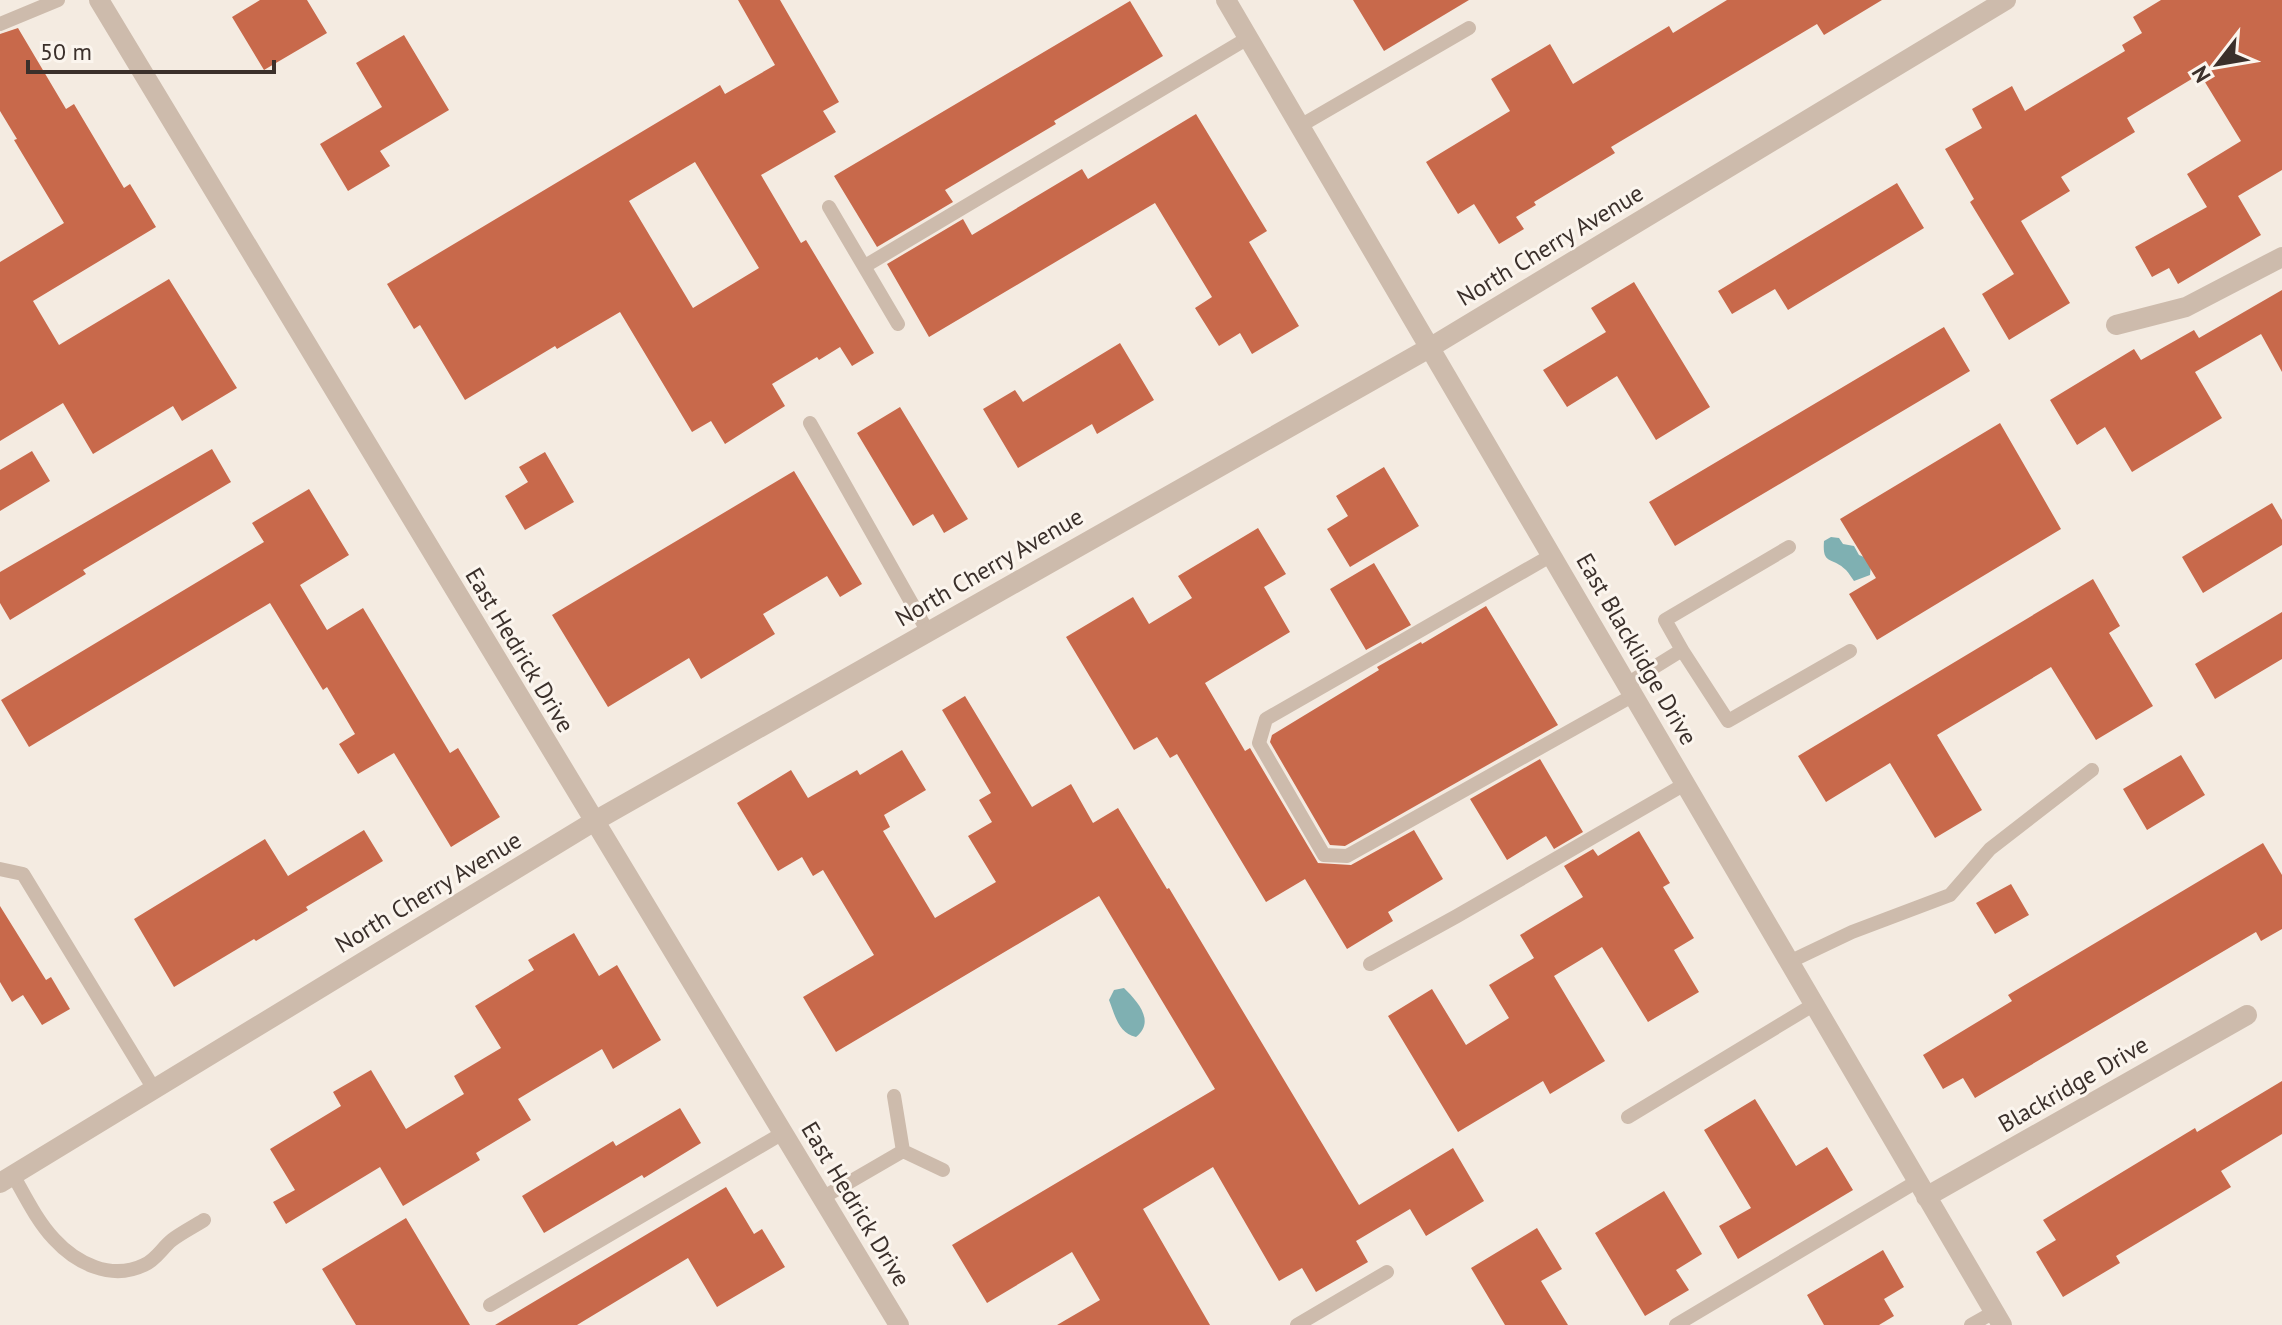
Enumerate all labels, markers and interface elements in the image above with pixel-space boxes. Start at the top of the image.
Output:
scale bar [28,24,274,74]
north arrow [2178,24,2258,104]
text: 50 m [40,36,92,67]
text: N [2185,61,2217,88]
street label: North Cherry Avenue [1451,177,1649,313]
street label: North Cherry Avenue [890,501,1088,633]
street label: East Blacklidge Drive [1570,548,1704,750]
street label: East Hedrick Drive [459,562,581,738]
street label: North Cherry Avenue [329,824,527,960]
street label: Blackridge Drive [1992,1029,2154,1139]
street label: East Hedrick Drive [795,1116,917,1292]

